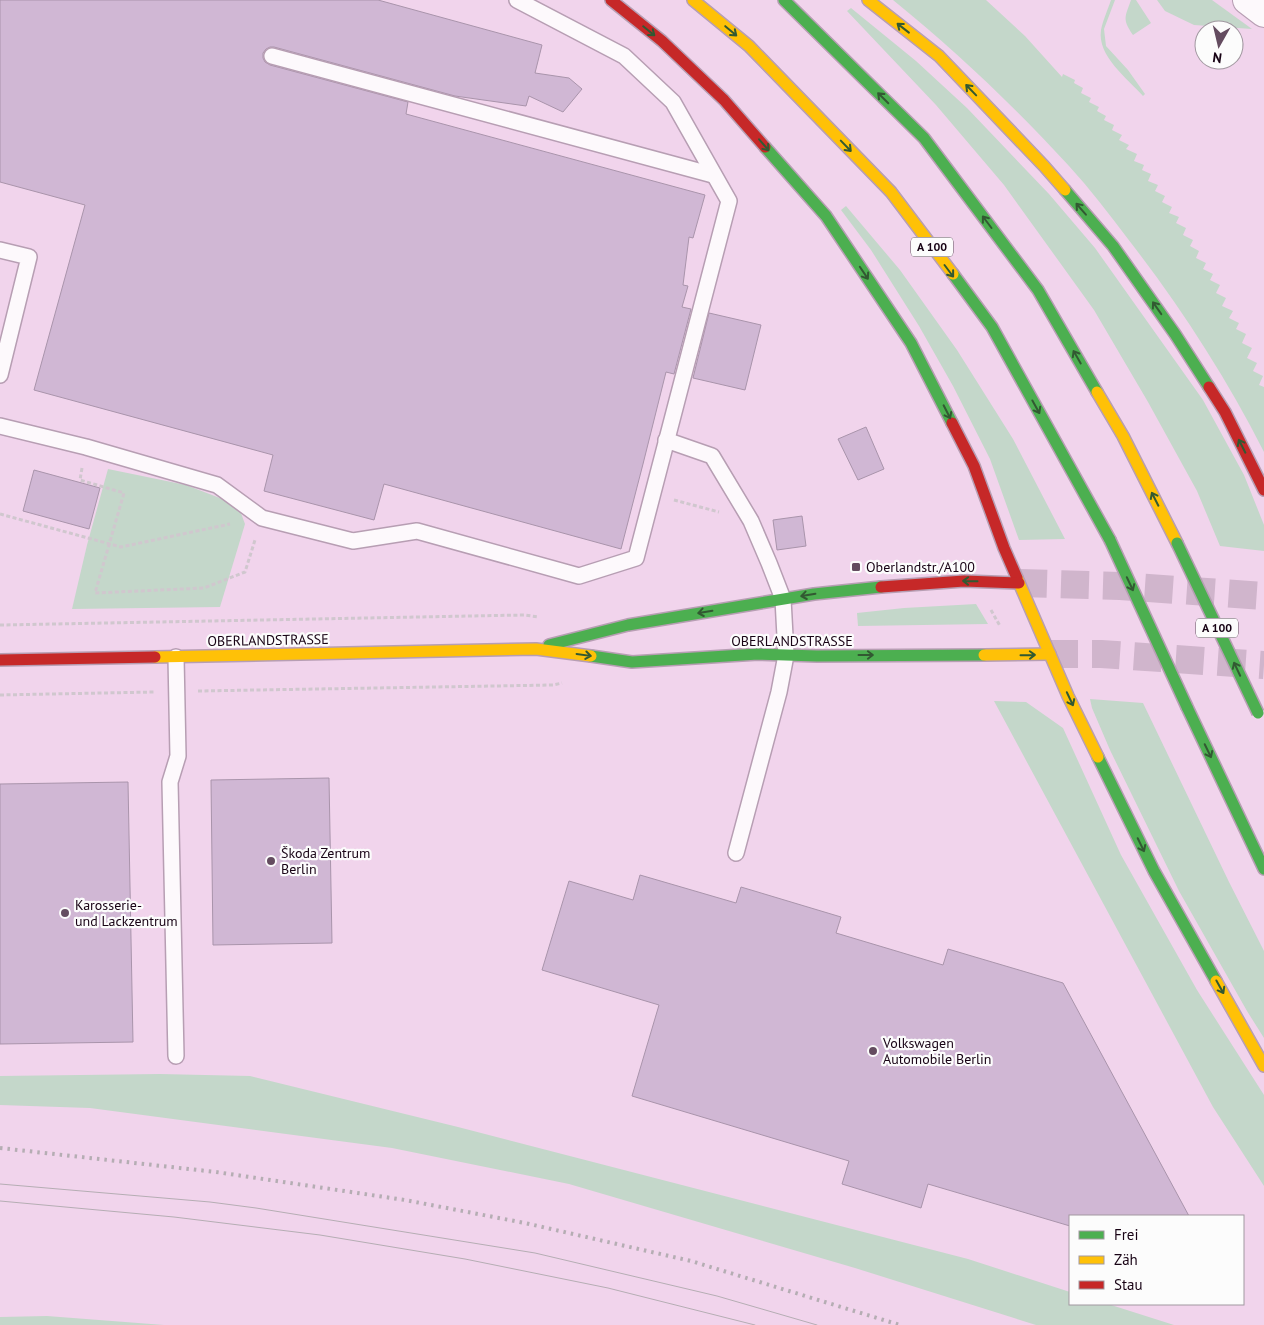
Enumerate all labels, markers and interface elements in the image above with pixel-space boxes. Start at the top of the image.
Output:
north arrow [1194,20,1244,70]
one-way arrow [897,22,910,33]
one-way arrow [642,25,655,36]
one-way arrow [724,26,737,37]
text: N [1211,48,1223,67]
one-way arrow [965,84,977,96]
one-way arrow [877,92,889,104]
one-way arrow [758,139,770,152]
one-way arrow [840,140,852,152]
one-way arrow [1076,203,1087,216]
one-way arrow [982,215,992,229]
road number: A 100 [911,238,953,256]
one-way arrow [944,264,955,277]
one-way arrow [859,265,869,279]
one-way arrow [1152,301,1162,315]
one-way arrow [1071,350,1081,365]
one-way arrow [1031,400,1041,415]
one-way arrow [942,405,952,420]
one-way arrow [1237,439,1247,454]
one-way arrow [1150,492,1160,507]
place label: Oberlandstr./A100 [866,558,975,576]
marker: Oberlandstr./A100 [850,561,862,573]
one-way arrow [1126,576,1135,591]
one-way arrow [962,577,978,586]
one-way arrow [801,591,817,601]
one-way arrow [697,608,713,618]
road number: A 100 [1196,618,1238,638]
street label: OBERLANDSTRASSE [207,630,329,650]
street label: OBERLANDSTRASSE [731,632,853,650]
one-way arrow [857,650,873,660]
one-way arrow [1020,650,1036,660]
one-way arrow [576,651,592,661]
one-way arrow [1231,661,1241,676]
one-way arrow [1065,691,1075,706]
one-way arrow [1203,743,1213,758]
one-way arrow [1137,837,1146,852]
place label: Škoda Zentrum Berlin [281,844,371,878]
marker: Škoda Zentrum Berlin [265,855,277,867]
place label: Karosserie- und Lackzentrum [75,896,178,930]
marker: Karosserie- und Lackzentrum [59,907,71,919]
one-way arrow [1215,980,1225,994]
place label: Volkswagen Automobile Berlin [882,1034,992,1068]
marker: Volkswagen Automobile Berlin [867,1045,879,1057]
legend [1069,1215,1244,1305]
text: Frei [1114,1225,1139,1244]
text: Zäh [1114,1250,1138,1269]
text: Stau [1114,1275,1143,1294]

